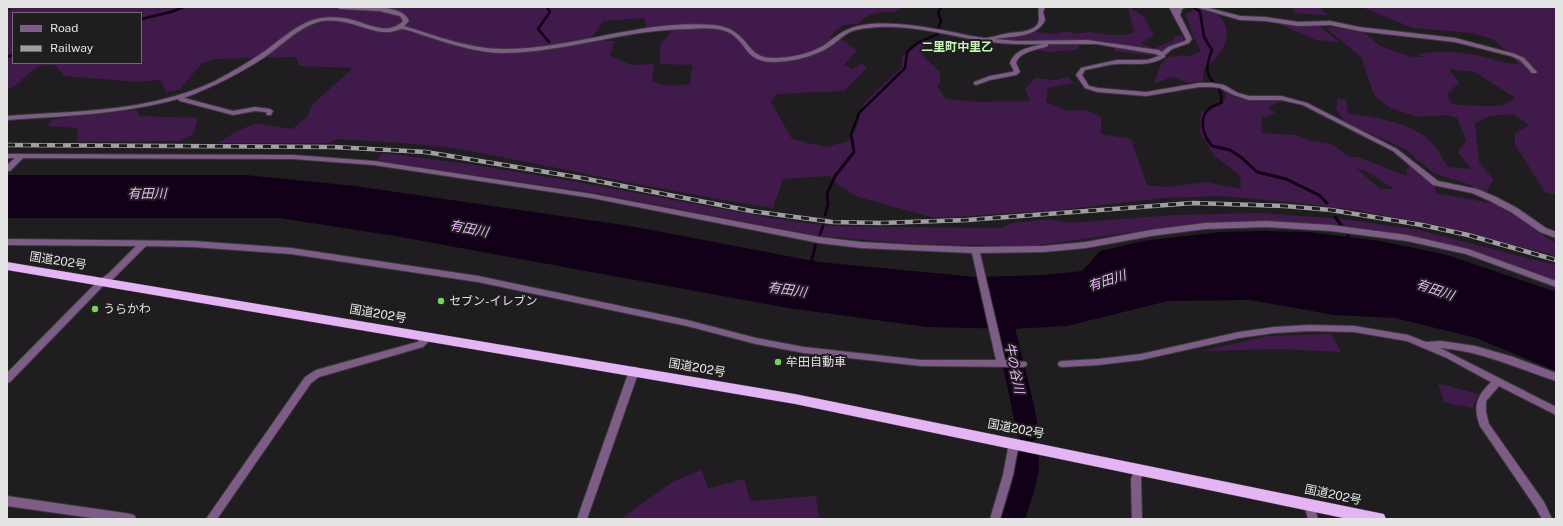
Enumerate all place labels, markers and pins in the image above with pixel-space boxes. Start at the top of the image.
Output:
place label: セブン-イレブン [449,294,538,308]
marker: セブン-イレブン [436,296,446,306]
place label: うらかわ [103,302,151,316]
marker: うらかわ [90,304,100,314]
place label: 牟田自動車 [786,355,846,369]
marker: 牟田自動車 [773,357,783,367]

